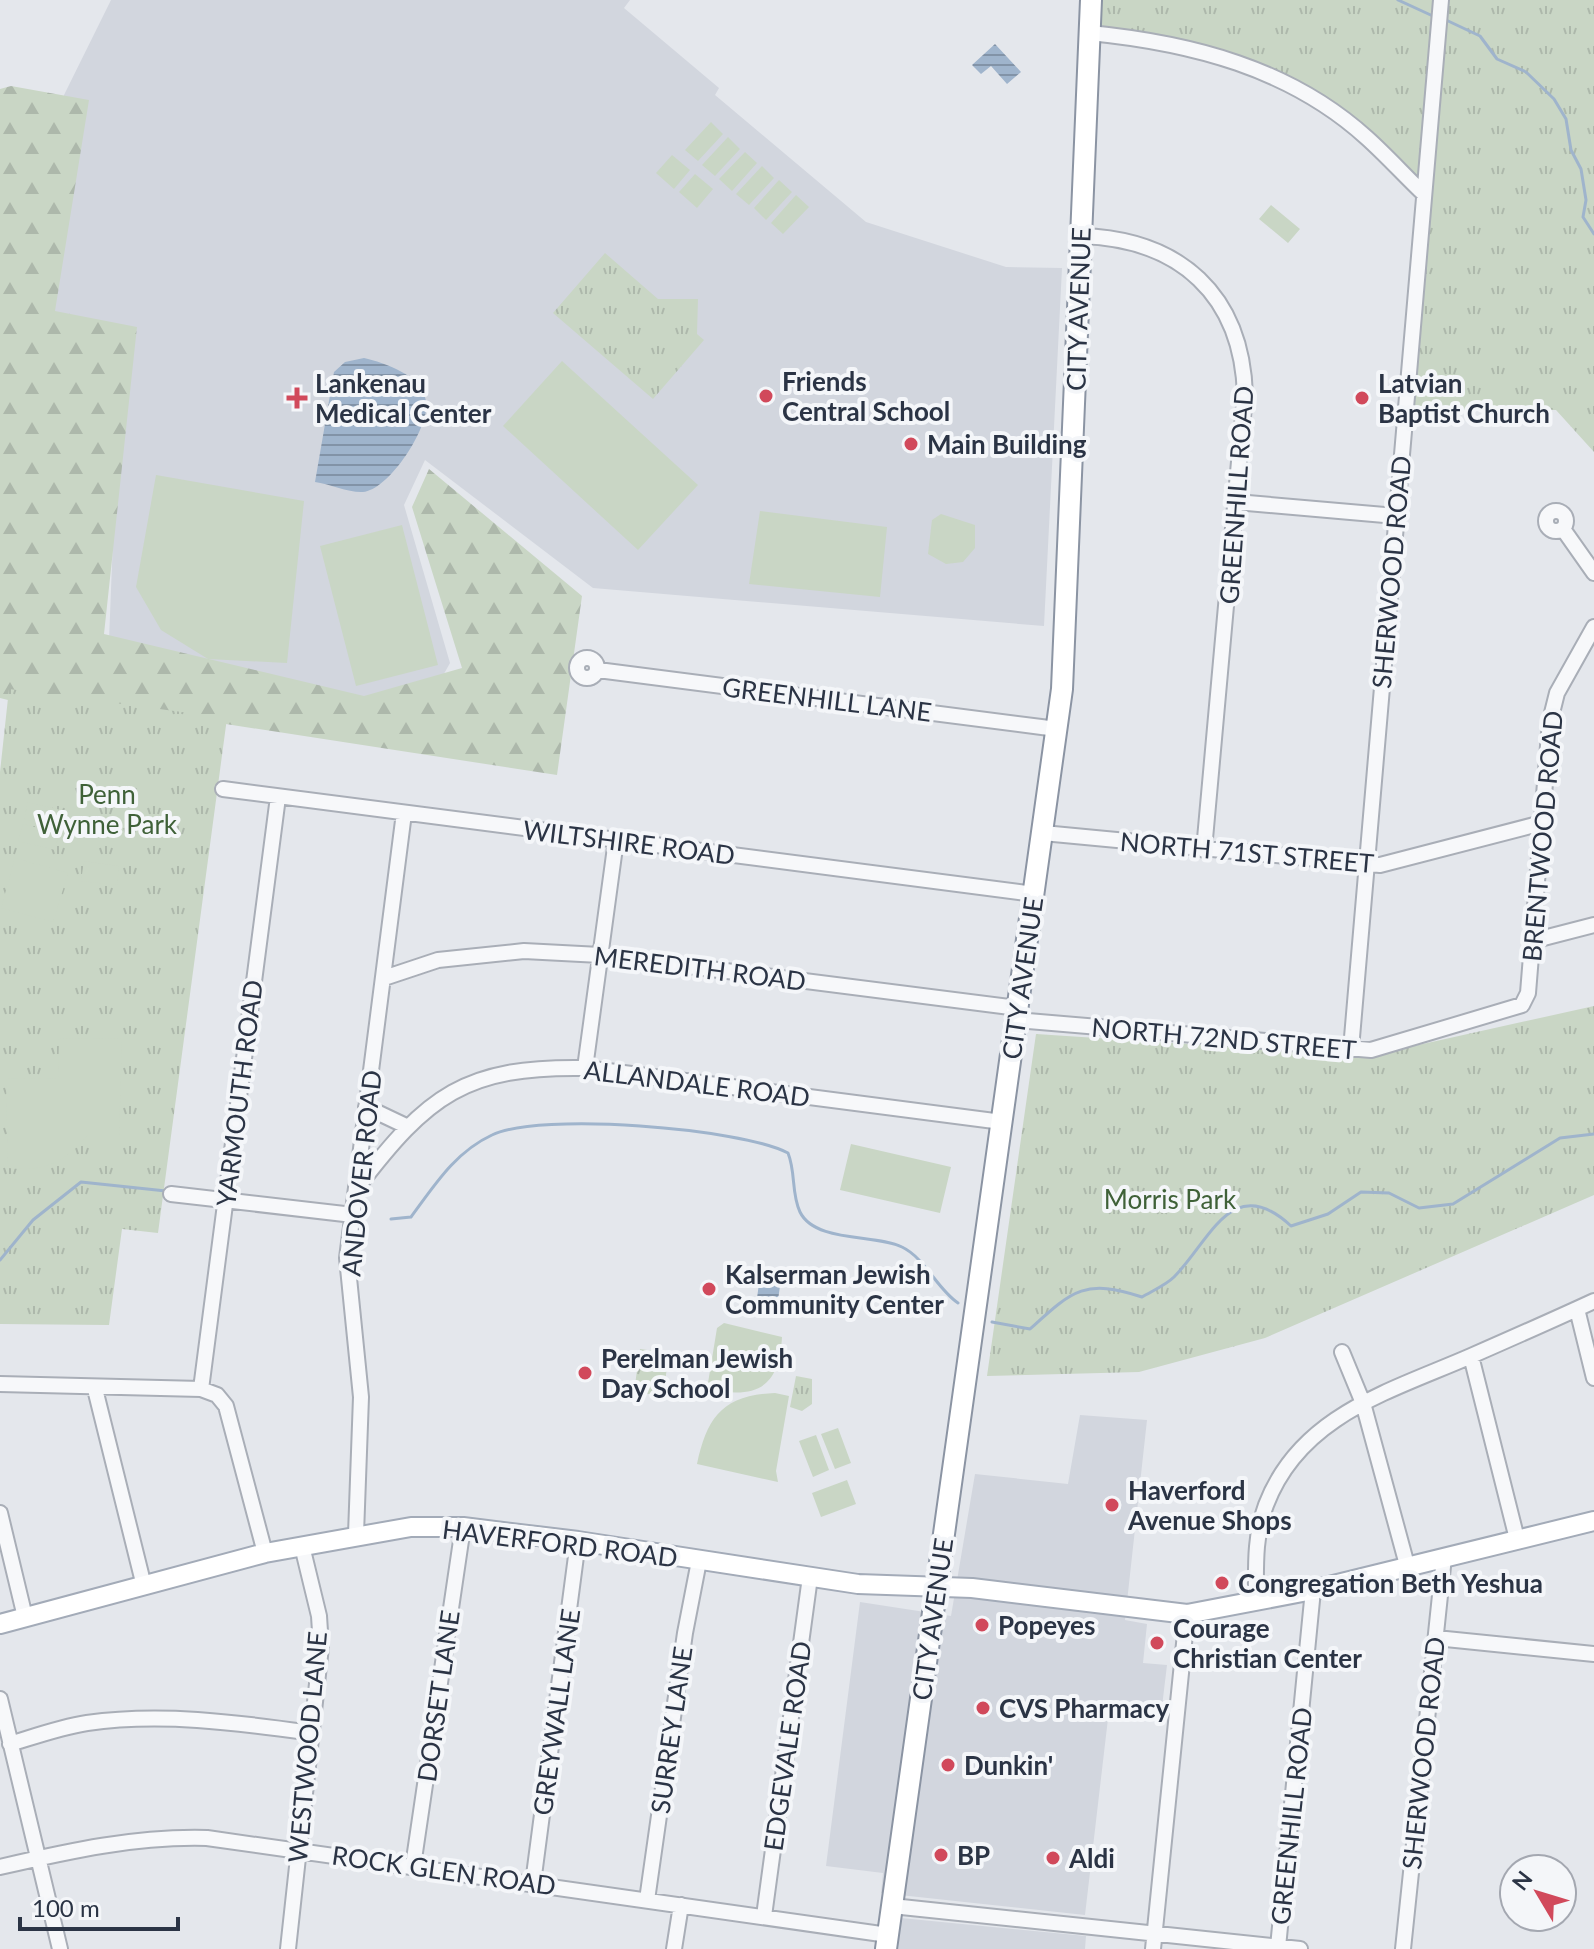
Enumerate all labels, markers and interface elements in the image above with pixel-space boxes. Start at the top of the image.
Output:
street label: CITY AVENUE [1059,227,1097,391]
place label: Friends Central School [782,365,950,427]
place label: Lankenau Medical Center [315,367,492,429]
place label: Latvian Baptist Church [1378,367,1550,429]
street label: GREENHILL ROAD [1212,385,1260,605]
marker: Lankenau Medical Center [286,387,308,409]
marker: Friends Central School [757,387,775,405]
marker: Latvian Baptist Church [1353,389,1371,407]
place label: Main Building [927,428,1087,460]
marker: Main Building [902,435,920,453]
street label: SHERWOOD ROAD [1365,454,1417,690]
street label: GREENHILL LANE [720,670,934,728]
street label: BRENTWOOD ROAD [1515,709,1569,963]
park label: Penn Wynne Park [37,778,178,840]
street label: WILTSHIRE ROAD [521,813,737,871]
street label: NORTH 71ST STREET [1119,825,1375,879]
street label: CITY AVENUE [995,895,1049,1061]
street label: MEREDITH ROAD [592,939,808,997]
street label: YARMOUTH ROAD [209,978,269,1208]
street label: NORTH 72ND STREET [1090,1010,1358,1066]
street label: ALLANDALE ROAD [582,1053,812,1113]
street label: ANDOVER ROAD [334,1068,388,1278]
park label: Morris Park [1104,1183,1237,1215]
place label: Kalserman Jewish Community Center [725,1258,944,1320]
marker: Kalserman Jewish Community Center [700,1280,718,1298]
place label: Perelman Jewish Day School [601,1342,793,1404]
marker: Perelman Jewish Day School [576,1364,594,1382]
place label: Haverford Avenue Shops [1127,1474,1292,1536]
marker: Haverford Avenue Shops [1103,1496,1121,1514]
street label: HAVERFORD ROAD [441,1513,679,1573]
street label: CITY AVENUE [905,1536,959,1702]
place label: Congregation Beth Yeshua [1238,1567,1543,1599]
marker: Congregation Beth Yeshua [1213,1574,1231,1592]
street label: GREYWALL LANE [526,1607,586,1817]
street label: DORSET LANE [410,1608,466,1784]
place label: Popeyes [998,1609,1095,1641]
place label: Courage Christian Center [1173,1612,1362,1674]
marker: Popeyes [973,1616,991,1634]
street label: WESTWOOD LANE [281,1630,333,1864]
marker: Courage Christian Center [1148,1634,1166,1652]
street label: SHERWOOD ROAD [1395,1635,1451,1871]
street label: EDGEVALE ROAD [756,1639,818,1853]
street label: SURREY LANE [643,1644,699,1816]
place label: CVS Pharmacy [999,1692,1169,1724]
marker: CVS Pharmacy [974,1699,992,1717]
street label: GREENHILL ROAD [1264,1706,1318,1926]
place label: Dunkin' [964,1749,1053,1781]
marker: Dunkin' [939,1756,957,1774]
street label: ROCK GLEN ROAD [330,1838,558,1902]
place label: BP [957,1839,990,1871]
place label: Aldi [1068,1842,1115,1874]
marker: BP [932,1846,950,1864]
marker: Aldi [1044,1849,1062,1867]
north arrow [1498,1853,1578,1933]
text: N [1506,1865,1538,1895]
scale bar [20,1881,178,1931]
text: 100 m [32,1893,100,1922]

